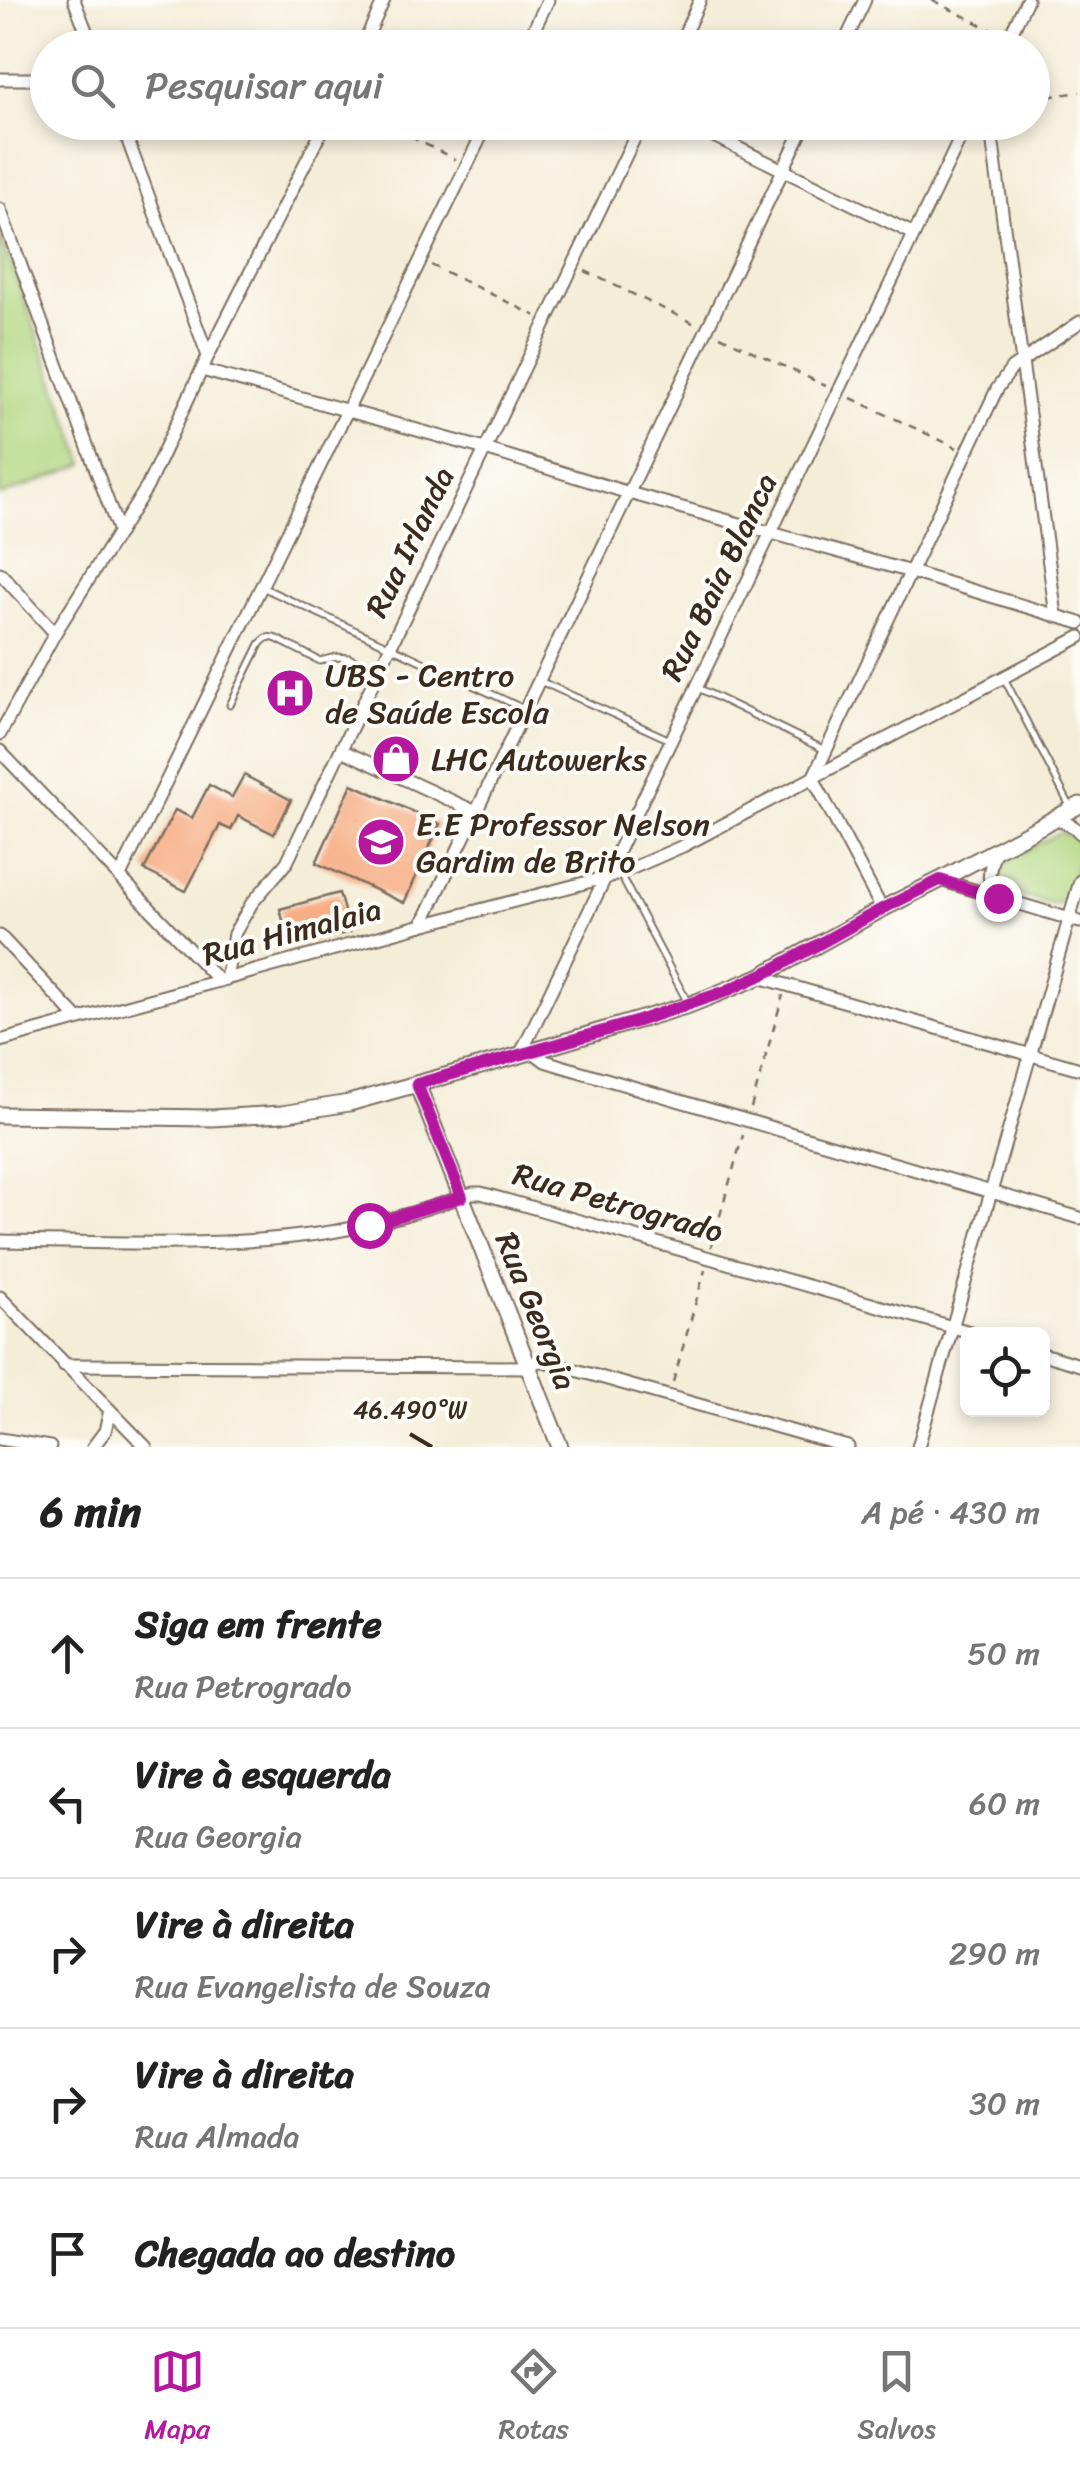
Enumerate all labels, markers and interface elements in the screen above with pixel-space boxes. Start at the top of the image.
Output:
search box [30,30,1050,140]
text: Pesquisar aqui [145,52,383,119]
icon: search [65,58,120,113]
street label: Rua Irlanda [349,457,471,627]
street label: Rua Baia Blanca [644,463,794,691]
place label: UBS - Centro de Saúde Escola [325,647,550,741]
hospital icon: UBS - Centro de Saúde Escola [264,667,316,719]
place label: LHC Autowerks [431,731,647,788]
shop icon: LHC Autowerks [370,733,422,785]
place label: E.E Professor Nelson Gardim de Brito [416,796,710,890]
school or university icon: E.E Professor Nelson Gardim de Brito [355,816,407,868]
route end [976,876,1022,922]
street label: Rua Himalaia [196,881,388,983]
street label: Rua Petrogrado [506,1146,730,1260]
route start [347,1203,393,1249]
street label: Rua Georgia [478,1223,594,1399]
map controls [960,1327,1050,1417]
button: locate [960,1327,1050,1417]
text: 46.490°W [353,1387,468,1432]
text: 6 min [40,1475,141,1549]
text: A pé · 430 m [861,1484,1040,1541]
text: Siga em frente [135,1591,382,1658]
text: 50 m [967,1625,1040,1682]
icon: ahead [40,1626,95,1681]
text: Rua Petrogrado [135,1658,352,1715]
text: Vire à esquerda [135,1741,391,1808]
text: 60 m [969,1775,1040,1832]
icon: left [40,1776,95,1831]
text: Rua Georgia [135,1808,302,1865]
text: Vire à direita [135,1891,354,1958]
text: 290 m [949,1925,1040,1982]
icon: right [40,1926,95,1981]
text: Rua Evangelista de Souza [135,1958,491,2015]
text: Vire à direita [135,2041,354,2108]
text: 30 m [969,2075,1040,2132]
icon: right [40,2076,95,2131]
text: Rua Almada [135,2108,300,2165]
text: Chegada ao destino [135,2220,455,2287]
icon: arrive [40,2226,95,2281]
tab: Mapa [144,2344,210,2453]
tab: Rotas [498,2344,569,2453]
tab: Salvos [857,2344,936,2453]

